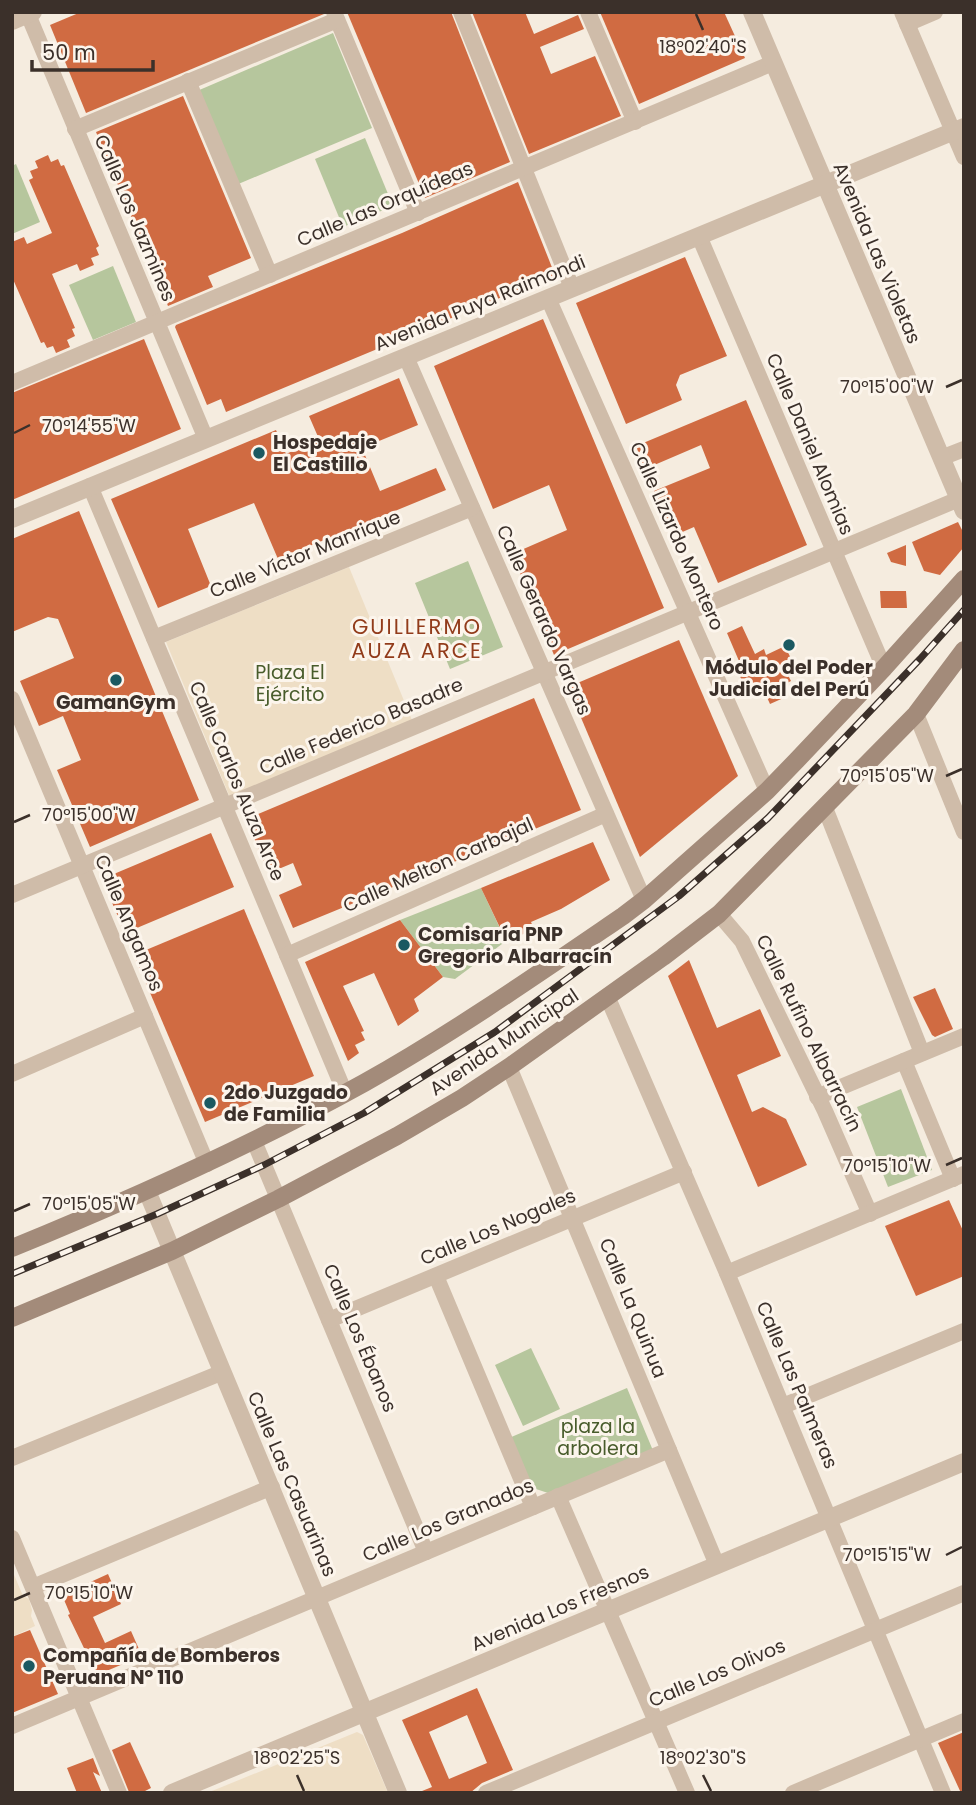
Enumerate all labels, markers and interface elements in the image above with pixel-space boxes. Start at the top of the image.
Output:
scale bar [32,28,152,72]
text: 18°02'40"S [659,34,747,59]
text: 50 m [42,38,96,67]
street label: Calle Los Jazmines [88,130,182,306]
street label: Calle Las Orquídeas [293,155,477,253]
street label: Avenida Las Violetas [827,158,927,348]
street label: Avenida Puya Raimondi [371,248,589,358]
street label: Calle Daniel Alomias [759,349,861,539]
text: 70°15'00"W [840,374,934,399]
text: 70°14'55"W [42,413,136,438]
place label: Hospedaje El Castillo [273,429,378,478]
street label: Calle Lizardo Montero [623,437,731,635]
marker: Hospedaje El Castillo [251,445,267,461]
street label: Calle Víctor Manrique [205,503,405,605]
street label: Calle Gerardo Vargas [490,521,598,719]
district label: GUILLERMO AUZA ARCE [351,612,483,665]
marker: Módulo del Poder Judicial del Perú [781,637,797,653]
place label: Módulo del Poder Judicial del Perú [705,654,873,703]
park label: Plaza El Ejército [255,659,325,708]
street label: Calle Federico Basadre [255,671,467,781]
marker: GamanGym [108,672,124,688]
street label: Calle Carlos Auza Arce [183,677,291,885]
place label: GamanGym [56,689,176,716]
text: 70°15'05"W [840,763,934,788]
text: 70°15'00"W [42,802,136,827]
street label: Calle Melton Carbajal [339,811,537,919]
street label: Calle Angamos [88,851,170,995]
place label: Comisaría PNP Gregorio Albarracín [418,921,612,970]
street label: Calle Rufino Albarracín [749,930,869,1136]
marker: Comisaría PNP Gregorio Albarracín [396,937,412,953]
street label: Avenida Municipal [424,982,584,1102]
place label: 2do Juzgado de Familia [224,1079,348,1128]
marker: 2do Juzgado de Familia [202,1095,218,1111]
text: 70°15'10"W [843,1153,932,1178]
street label: Calle Los Nogales [416,1182,580,1272]
text: 70°15'05"W [42,1191,136,1216]
street label: Calle La Quinua [593,1234,673,1382]
street label: Calle Los Ébanos [317,1260,403,1416]
street label: Calle Las Palmeras [750,1297,844,1473]
street label: Calle Las Casuarinas [241,1387,343,1581]
park label: plaza la arbolera [557,1413,639,1462]
street label: Calle Los Granados [358,1472,538,1568]
text: 70°15'15"W [843,1542,932,1567]
street label: Avenida Los Fresnos [467,1558,653,1658]
text: 70°15'10"W [45,1580,134,1605]
street label: Calle Los Olivos [644,1632,790,1714]
place label: Compañía de Bomberos Peruana Nº 110 [43,1642,280,1691]
marker: Compañía de Bomberos Peruana Nº 110 [21,1658,37,1674]
text: 18°02'25"S [254,1745,340,1770]
text: 18°02'30"S [660,1745,746,1770]

